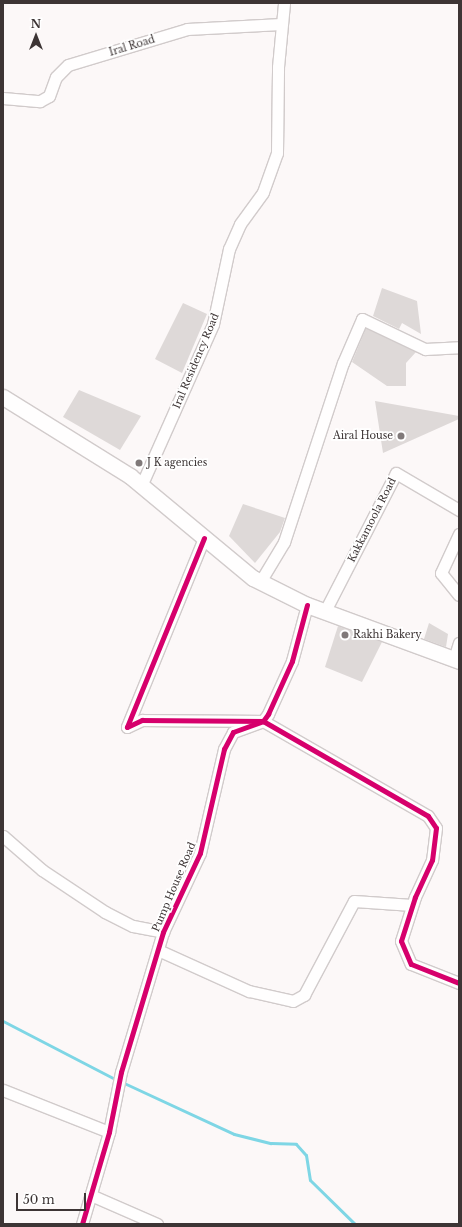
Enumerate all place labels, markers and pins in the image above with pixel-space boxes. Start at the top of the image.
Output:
place label: Airal House [333,430,393,442]
marker: Airal House [396,431,406,441]
place label: J K agencies [147,457,208,469]
marker: J K agencies [134,458,144,468]
place label: Rakhi Bakery [353,629,422,641]
marker: Rakhi Bakery [340,630,350,640]

